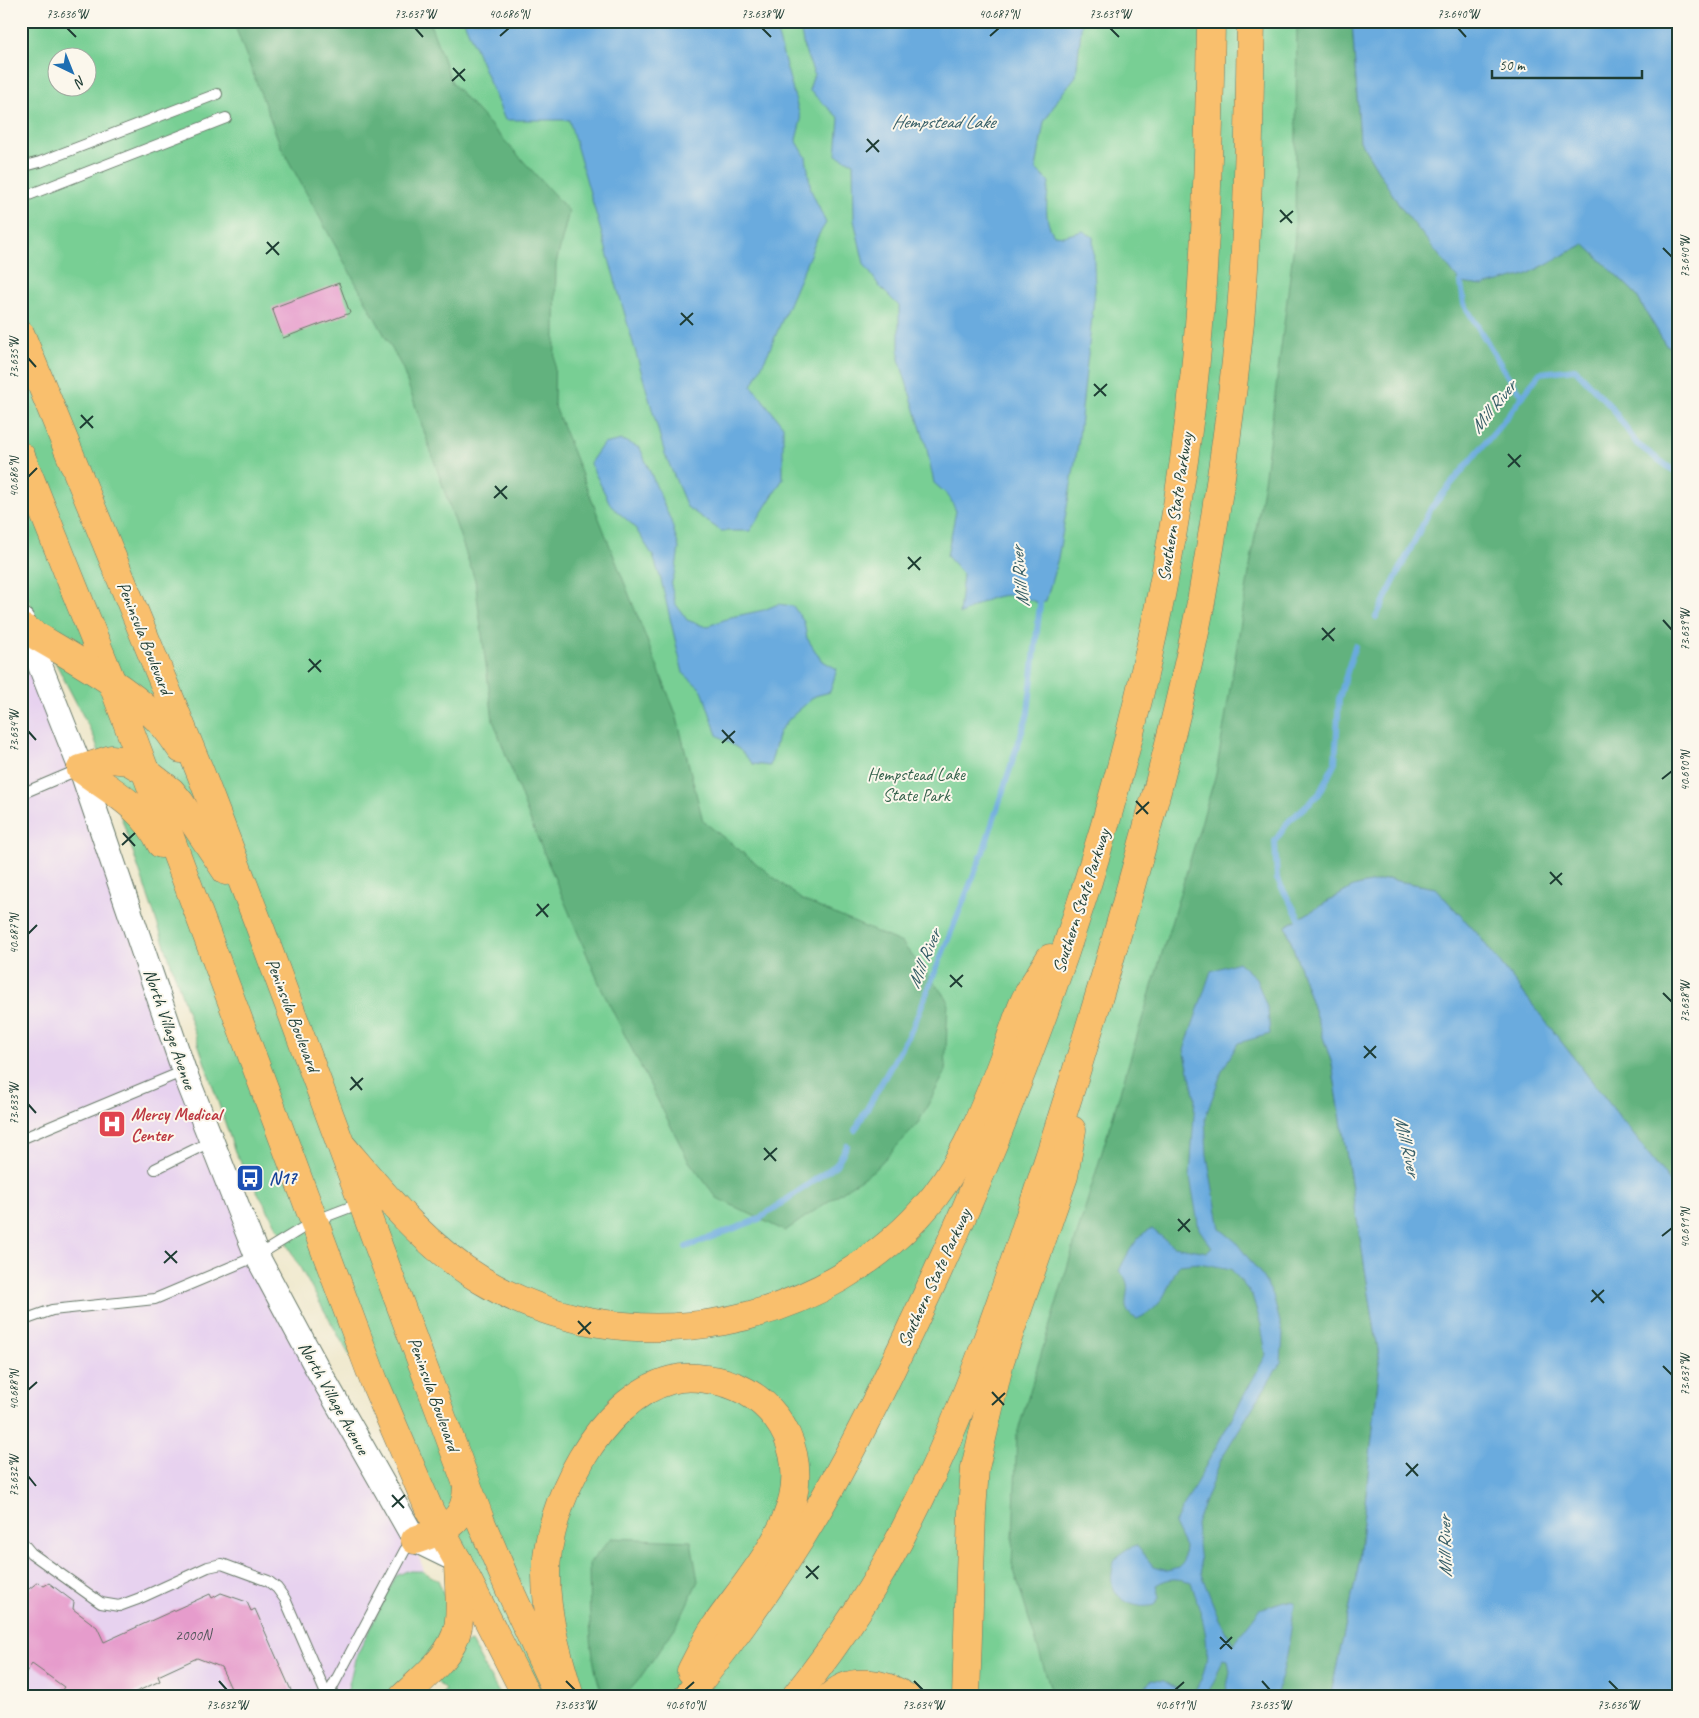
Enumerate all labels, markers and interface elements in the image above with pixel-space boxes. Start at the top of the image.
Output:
text: 73.636°W [46,6,90,22]
text: 73.637°W [394,6,438,22]
text: 40.686°N [489,6,531,22]
text: 73.638°W [741,6,785,22]
text: 40.687°N [979,6,1021,22]
text: 73.639°W [1089,6,1133,22]
text: 73.640°W [1437,6,1481,22]
north arrow [48,48,98,98]
scale bar [1492,48,1642,80]
text: 50 m [1499,56,1526,75]
text: N [70,72,89,92]
water label: Hempstead Lake [892,110,997,134]
text: 73.640°W [1677,234,1693,278]
text: 73.635°W [6,335,22,379]
water label: Mill River [1465,373,1524,438]
street label: Southern State Parkway [1152,429,1198,583]
text: 40.686°N [6,455,22,497]
water label: Mill River [1004,541,1035,608]
street label: Peninsula Boulevard [112,578,179,700]
text: 73.639°W [1677,607,1693,651]
text: 73.634°W [6,708,22,752]
text: 40.690°N [1677,749,1693,791]
park label: Hempstead Lake State Park [867,763,966,806]
street label: Southern State Parkway [1047,824,1115,976]
text: 40.687°N [6,912,22,954]
water label: Mill River [901,922,948,992]
street label: Peninsula Boulevard [261,955,326,1077]
street label: North Village Avenue [139,966,201,1093]
text: 73.638°W [1677,979,1693,1023]
text: 73.633°W [6,1081,22,1125]
place label: Mercy Medical Center [131,1103,225,1146]
hospital icon: Mercy Medical Center [97,1109,127,1139]
water label: Mill River [1388,1114,1426,1182]
bus stop icon: N17 [235,1163,265,1193]
place label: N17 [269,1167,298,1189]
street label: Southern State Parkway [892,1204,976,1351]
text: 40.691°N [1677,1206,1693,1248]
street label: Peninsula Boulevard [403,1334,466,1457]
street label: North Village Avenue [294,1338,375,1459]
text: 73.637°W [1677,1352,1693,1396]
text: 40.688°N [6,1368,22,1410]
text: 73.632°W [6,1453,22,1497]
water label: Mill River [1432,1512,1458,1578]
house number: 2000N [175,1626,214,1645]
text: 73.632°W [206,1697,250,1713]
text: 73.633°W [554,1697,598,1713]
text: 40.690°N [665,1697,707,1713]
text: 73.634°W [902,1697,946,1713]
text: 40.691°N [1155,1697,1197,1713]
text: 73.635°W [1249,1697,1293,1713]
text: 73.636°W [1597,1697,1641,1713]

